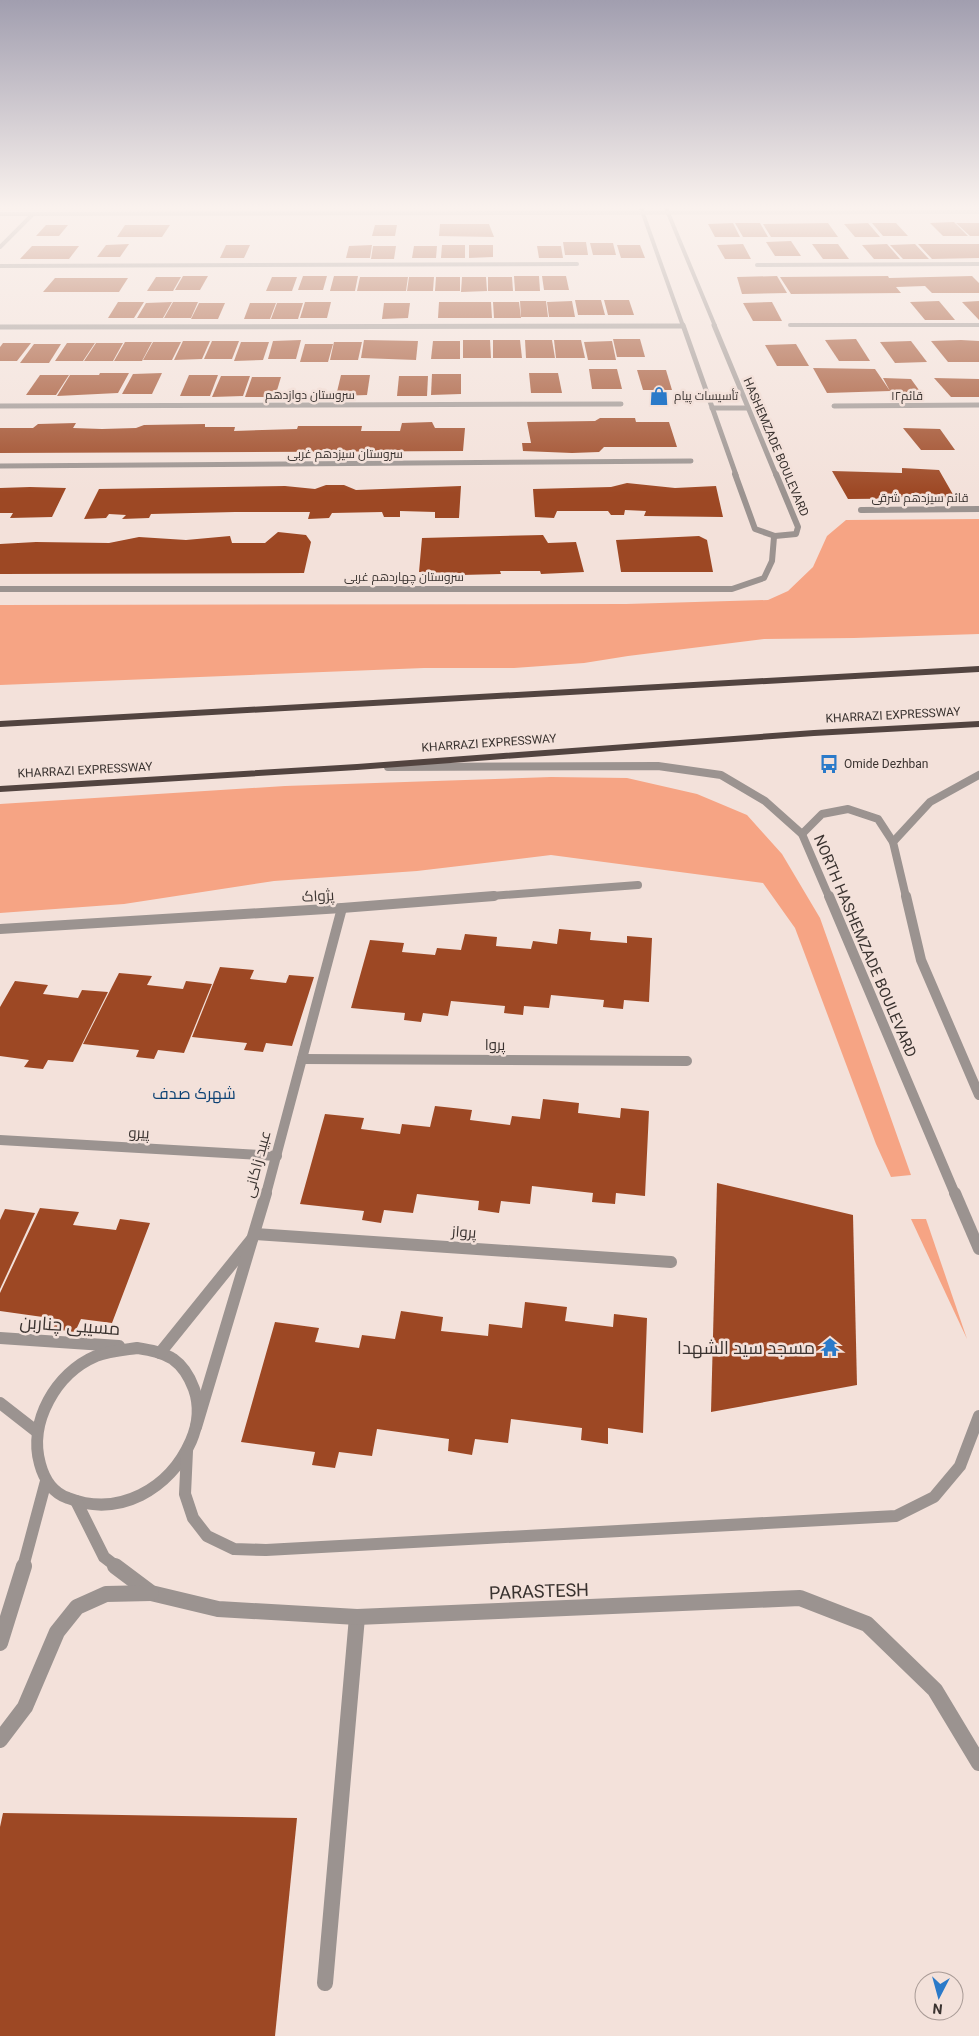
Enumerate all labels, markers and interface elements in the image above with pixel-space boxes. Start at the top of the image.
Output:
street label: HASHEMZADE BOULEVARD [740,376,812,519]
shop icon: تأسیسات پیام [648,385,670,407]
street label: سروستان دوازدهم [265,388,355,403]
place label: تأسیسات پیام [674,388,739,405]
street label: قائم۱۲ [891,389,923,404]
street label: سروستان سیزدهم غربی [287,447,403,462]
street label: قائم سیزدهم شرقی [871,491,969,506]
street label: سروستان چهاردهم غربی [344,570,464,586]
street label: KHARRAZI EXPRESSWAY [825,704,962,726]
street label: KHARRAZI EXPRESSWAY [421,731,558,755]
bus stop icon: Omide Dezhban [818,753,840,775]
place label: Omide Dezhban [844,757,929,771]
street label: KHARRAZI EXPRESSWAY [17,759,154,781]
street label: NORTH HASHEMZADE BOULEVARD [810,832,920,1060]
street label: پژواک [301,886,335,907]
street label: پروا [485,1036,505,1055]
district label: شهرک صدف [152,1084,236,1104]
street label: پیرو [128,1123,150,1144]
street label: عبید زاکانی [239,1129,276,1200]
street label: پرواز [450,1222,477,1243]
street label: مسیبی چناربن [19,1311,121,1341]
temple icon: مسجد سید الشهدا [819,1336,841,1358]
place label: مسجد سید الشهدا [677,1337,815,1359]
street label: PARASTESH [489,1579,589,1603]
north arrow [914,1971,964,2021]
text: N [932,2000,943,2017]

